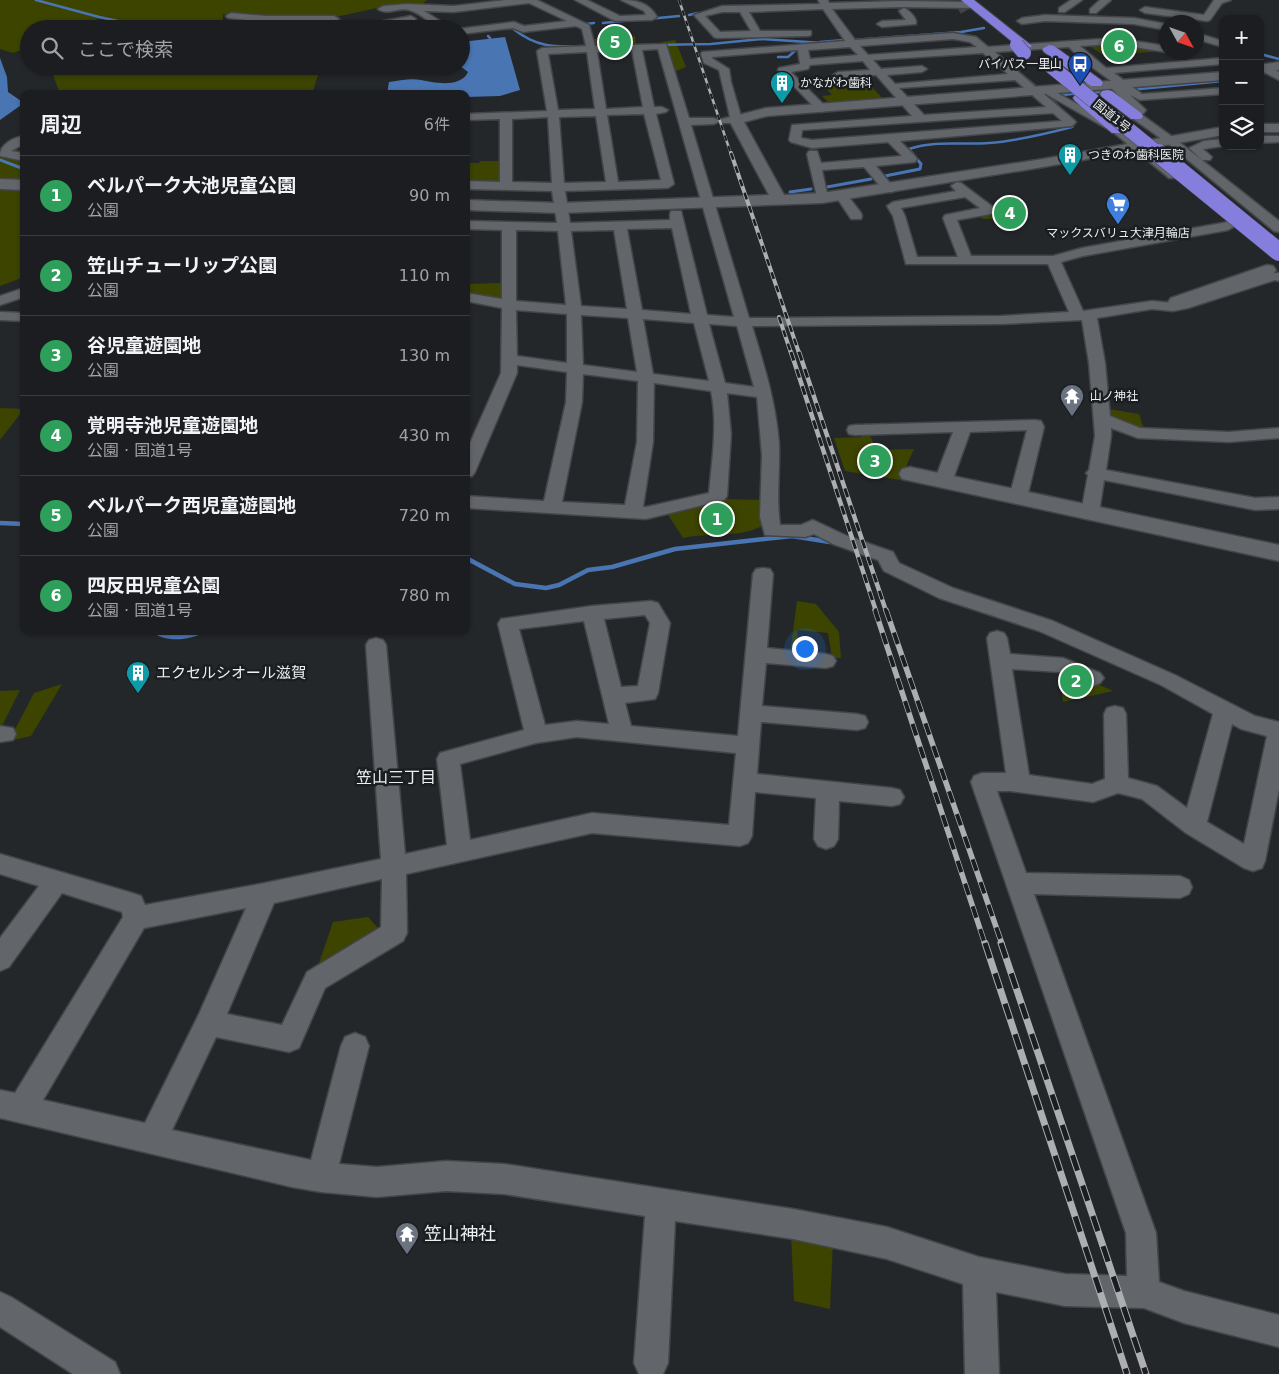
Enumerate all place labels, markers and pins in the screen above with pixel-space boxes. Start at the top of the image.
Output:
pin: 5 [599,23,631,61]
pin: 6 [1103,27,1135,65]
bus stop icon: バイパス一里山 [1067,51,1093,85]
place label: バイパス一里山 [978,57,1062,71]
building icon: かながわ歯科 [769,70,795,104]
place label: かながわ歯科 [800,76,872,90]
building icon: つきのわ歯科医院 [1057,142,1083,176]
place label: つきのわ歯科医院 [1088,148,1184,162]
supermarket icon: マックスバリュ大津月輪店 [1105,191,1131,225]
pin: 4 [994,194,1026,232]
place label: マックスバリュ大津月輪店 [1046,226,1190,240]
temple icon: 山ノ神社 [1059,383,1085,417]
place label: 山ノ神社 [1090,389,1138,403]
pin: 3 [859,442,891,480]
pin: 1 [701,500,733,538]
building icon: エクセルシオール滋賀 [125,660,151,694]
pin: 2 [1060,662,1092,700]
place label: エクセルシオール滋賀 [156,664,306,682]
temple icon: 笠山神社 [394,1221,420,1255]
place label: 笠山神社 [424,1223,496,1244]

